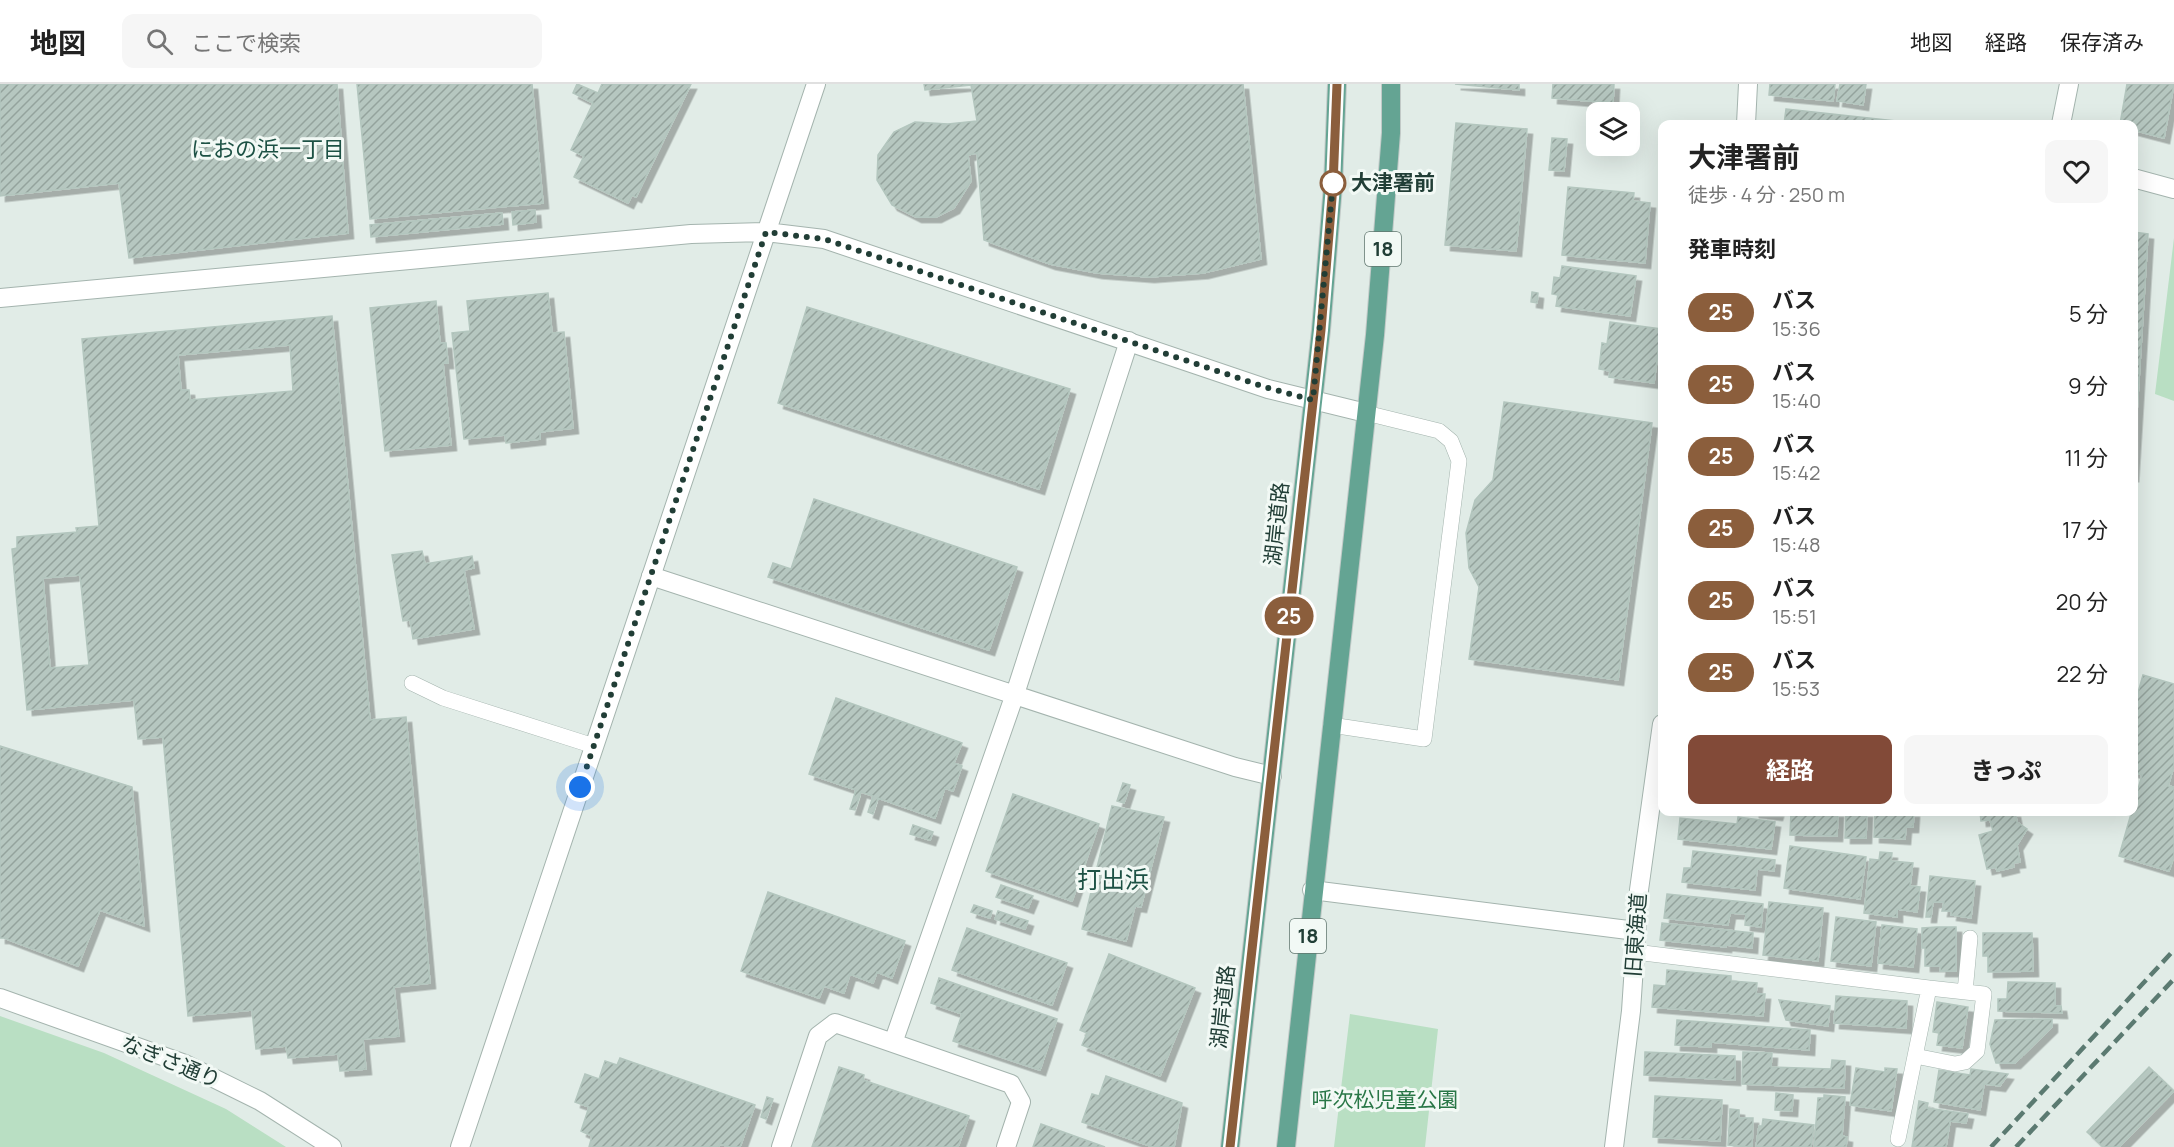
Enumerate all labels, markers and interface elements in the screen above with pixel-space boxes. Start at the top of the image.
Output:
search box [122,14,542,68]
text: 地図 [30,23,86,61]
icon: search [143,25,176,58]
text: ここで検索 [191,28,301,58]
text: 地図 [1910,28,1952,56]
text: 経路 [1985,28,2027,56]
text: 保存済み [2060,28,2144,56]
map controls [1586,102,1640,156]
button: layers [1586,102,1640,156]
district label: におの浜一丁目 [191,134,345,164]
text: 大津署前 [1688,137,1800,175]
button: heart [2045,140,2108,203]
place label: 大津署前 [1351,168,1435,196]
marker: 大津署前 [1320,170,1346,196]
text: 徒歩 · 4 分 · 250 m [1688,181,1845,208]
road number: 18 [1365,232,1401,266]
text: 発車時刻 [1688,234,1776,264]
text: バス [1772,285,1816,315]
text: 25 [1709,298,1733,326]
text: 5 分 [2069,299,2108,329]
text: 15:36 [1772,315,1821,342]
text: バス [1772,357,1816,387]
text: 25 [1709,370,1733,398]
text: 9 分 [2068,371,2108,401]
text: 15:40 [1772,387,1821,414]
text: バス [1772,429,1816,459]
text: 25 [1709,442,1733,470]
text: 11 分 [2064,443,2108,473]
text: 15:42 [1772,459,1821,486]
street label: 湖岸道路 [1258,481,1294,567]
text: バス [1772,501,1816,531]
text: 25 [1709,514,1733,542]
text: 17 分 [2062,515,2108,545]
text: 15:48 [1772,531,1821,558]
text: バス [1772,573,1816,603]
text: 25 [1709,586,1733,614]
text: 20 分 [2056,587,2108,617]
line badge: 25 [1262,596,1316,636]
text: 25 [1277,602,1301,630]
text: 15:51 [1772,603,1817,630]
text: バス [1772,645,1816,675]
text: 25 [1709,658,1733,686]
text: 22 分 [2057,659,2108,689]
text: 15:53 [1772,675,1820,702]
button: 経路 [1688,735,1892,804]
button: きっぷ [1904,735,2108,804]
your location [565,772,595,802]
district label: 打出浜 [1077,862,1149,895]
street label: 旧東海道 [1618,892,1652,978]
road number: 18 [1290,919,1326,953]
street label: 湖岸道路 [1204,964,1240,1050]
street label: なぎさ通り [117,1028,225,1094]
park label: 呼次松児童公園 [1312,1085,1459,1113]

